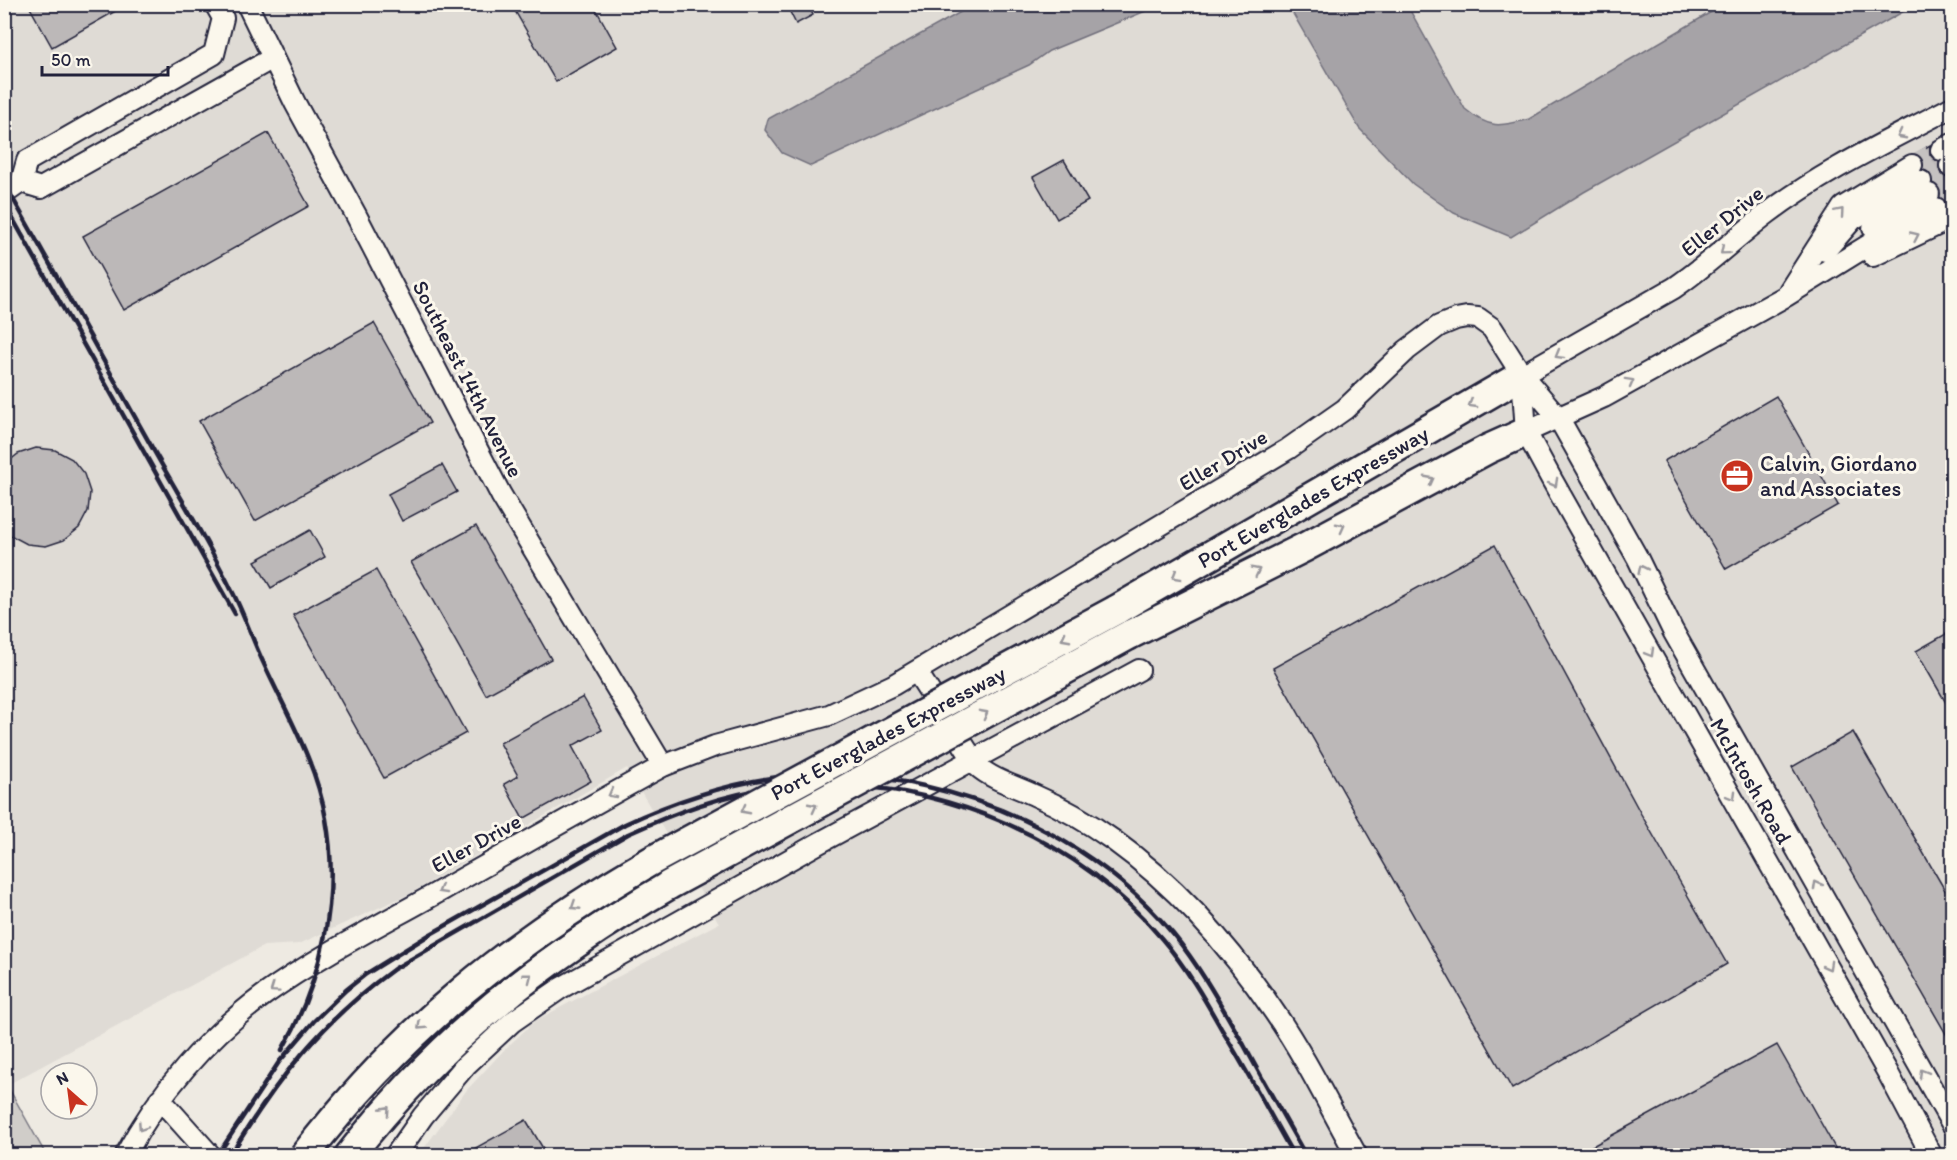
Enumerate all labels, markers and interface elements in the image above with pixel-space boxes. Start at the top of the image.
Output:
scale bar [42,39,168,77]
text: 50 m [51,49,91,71]
one-way arrow [1897,128,1907,139]
street label: Eller Drive [1675,180,1769,262]
one-way arrow [1833,207,1844,218]
one-way arrow [1909,232,1920,244]
one-way arrow [1719,243,1730,254]
street label: Southeast 14th Avenue [407,276,529,482]
one-way arrow [1555,347,1565,359]
one-way arrow [1624,378,1634,390]
one-way arrow [1468,397,1478,409]
street label: Port Everglades Expressway [1193,420,1434,574]
street label: Eller Drive [1174,423,1272,497]
place label: Calvin, Giordano and Associates [1760,450,1917,502]
office icon: Calvin, Giordano and Associates [1719,458,1755,494]
one-way arrow [1423,476,1434,487]
one-way arrow [1547,477,1558,487]
one-way arrow [1335,523,1346,534]
one-way arrow [1638,564,1650,575]
one-way arrow [1250,567,1261,578]
one-way arrow [1172,569,1182,580]
one-way arrow [1060,631,1071,642]
one-way arrow [1643,647,1654,657]
street label: Port Everglades Expressway [766,659,1011,806]
one-way arrow [978,710,988,721]
street label: McIntosh Road [1704,713,1798,849]
one-way arrow [608,787,618,799]
one-way arrow [1724,790,1736,800]
one-way arrow [740,803,751,815]
one-way arrow [806,803,817,814]
street label: Eller Drive [426,807,526,879]
one-way arrow [1812,881,1824,891]
one-way arrow [438,883,448,894]
one-way arrow [571,899,581,911]
one-way arrow [1821,960,1832,970]
one-way arrow [522,974,533,985]
one-way arrow [269,981,280,992]
one-way arrow [418,1019,428,1030]
north arrow [39,1061,99,1121]
text: N [53,1067,71,1089]
one-way arrow [1919,1069,1931,1079]
one-way arrow [379,1107,390,1117]
one-way arrow [137,1121,149,1131]

